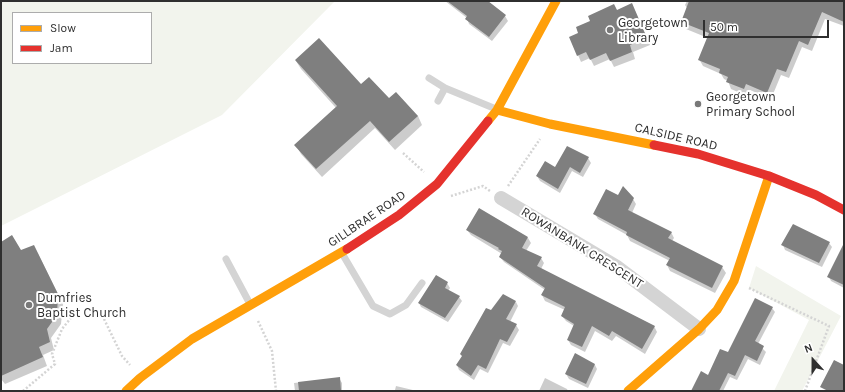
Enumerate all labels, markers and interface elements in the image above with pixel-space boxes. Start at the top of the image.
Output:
legend [12,12,152,64]
scale bar [705,12,831,38]
place label: Georgetown Library [618,15,688,46]
text: 50 m [710,20,738,34]
text: Slow [50,21,76,35]
marker: Georgetown Library [605,25,615,35]
text: Jam [50,41,73,55]
place label: Georgetown Primary School [706,89,795,120]
marker: Georgetown Primary School [693,99,703,109]
street label: CALSIDE ROAD [633,120,719,154]
street label: GILLBRAE ROAD [325,187,409,251]
street label: ROWANBANK CRESCENT [518,204,646,292]
place label: Dumfries Baptist Church [37,290,126,321]
marker: Dumfries Baptist Church [24,300,34,310]
north arrow [793,340,833,380]
text: N [803,341,815,356]

